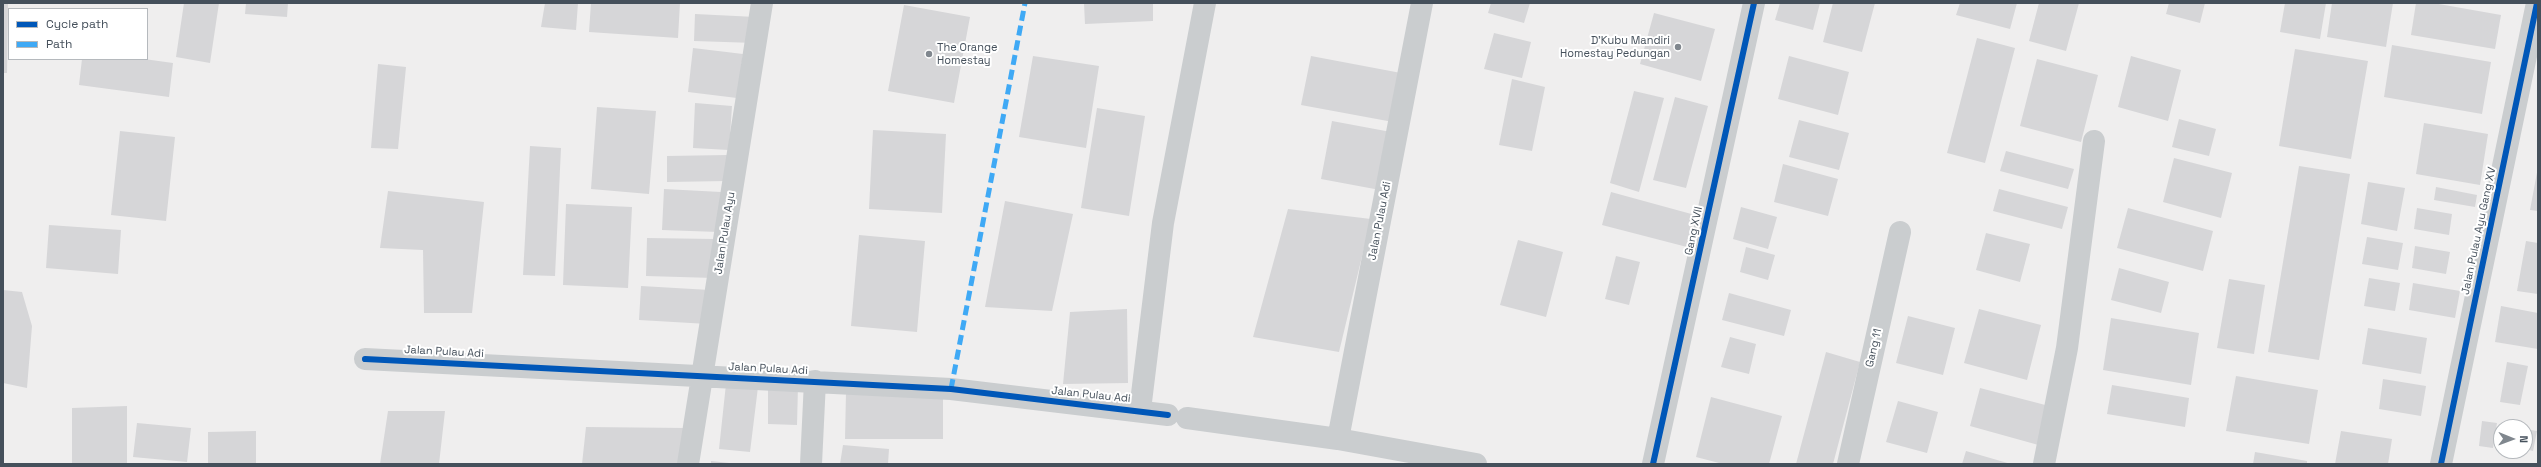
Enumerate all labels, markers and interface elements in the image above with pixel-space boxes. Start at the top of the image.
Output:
legend [8,8,148,60]
text: Cycle path [46,16,108,32]
place label: D'Kubu Mandiri Homestay Pedungan [1560,34,1670,60]
text: Path [46,36,72,52]
place label: The Orange Homestay [937,41,998,67]
marker: D'Kubu Mandiri Homestay Pedungan [1673,42,1683,52]
marker: The Orange Homestay [924,49,934,59]
street label: Jalan Pulau Ayu Gang XV [2459,166,2499,296]
street label: Jalan Pulau Adi [1366,181,1394,261]
street label: Jalan Pulau Ayu [712,191,738,275]
street label: Gang XVII [1682,205,1706,257]
street label: Gang 11 [1863,327,1885,369]
street label: Jalan Pulau Adi [404,343,484,361]
street label: Jalan Pulau Adi [728,360,808,378]
street label: Jalan Pulau Adi [1051,384,1131,406]
north arrow [2493,419,2533,459]
text: N [2517,435,2531,443]

